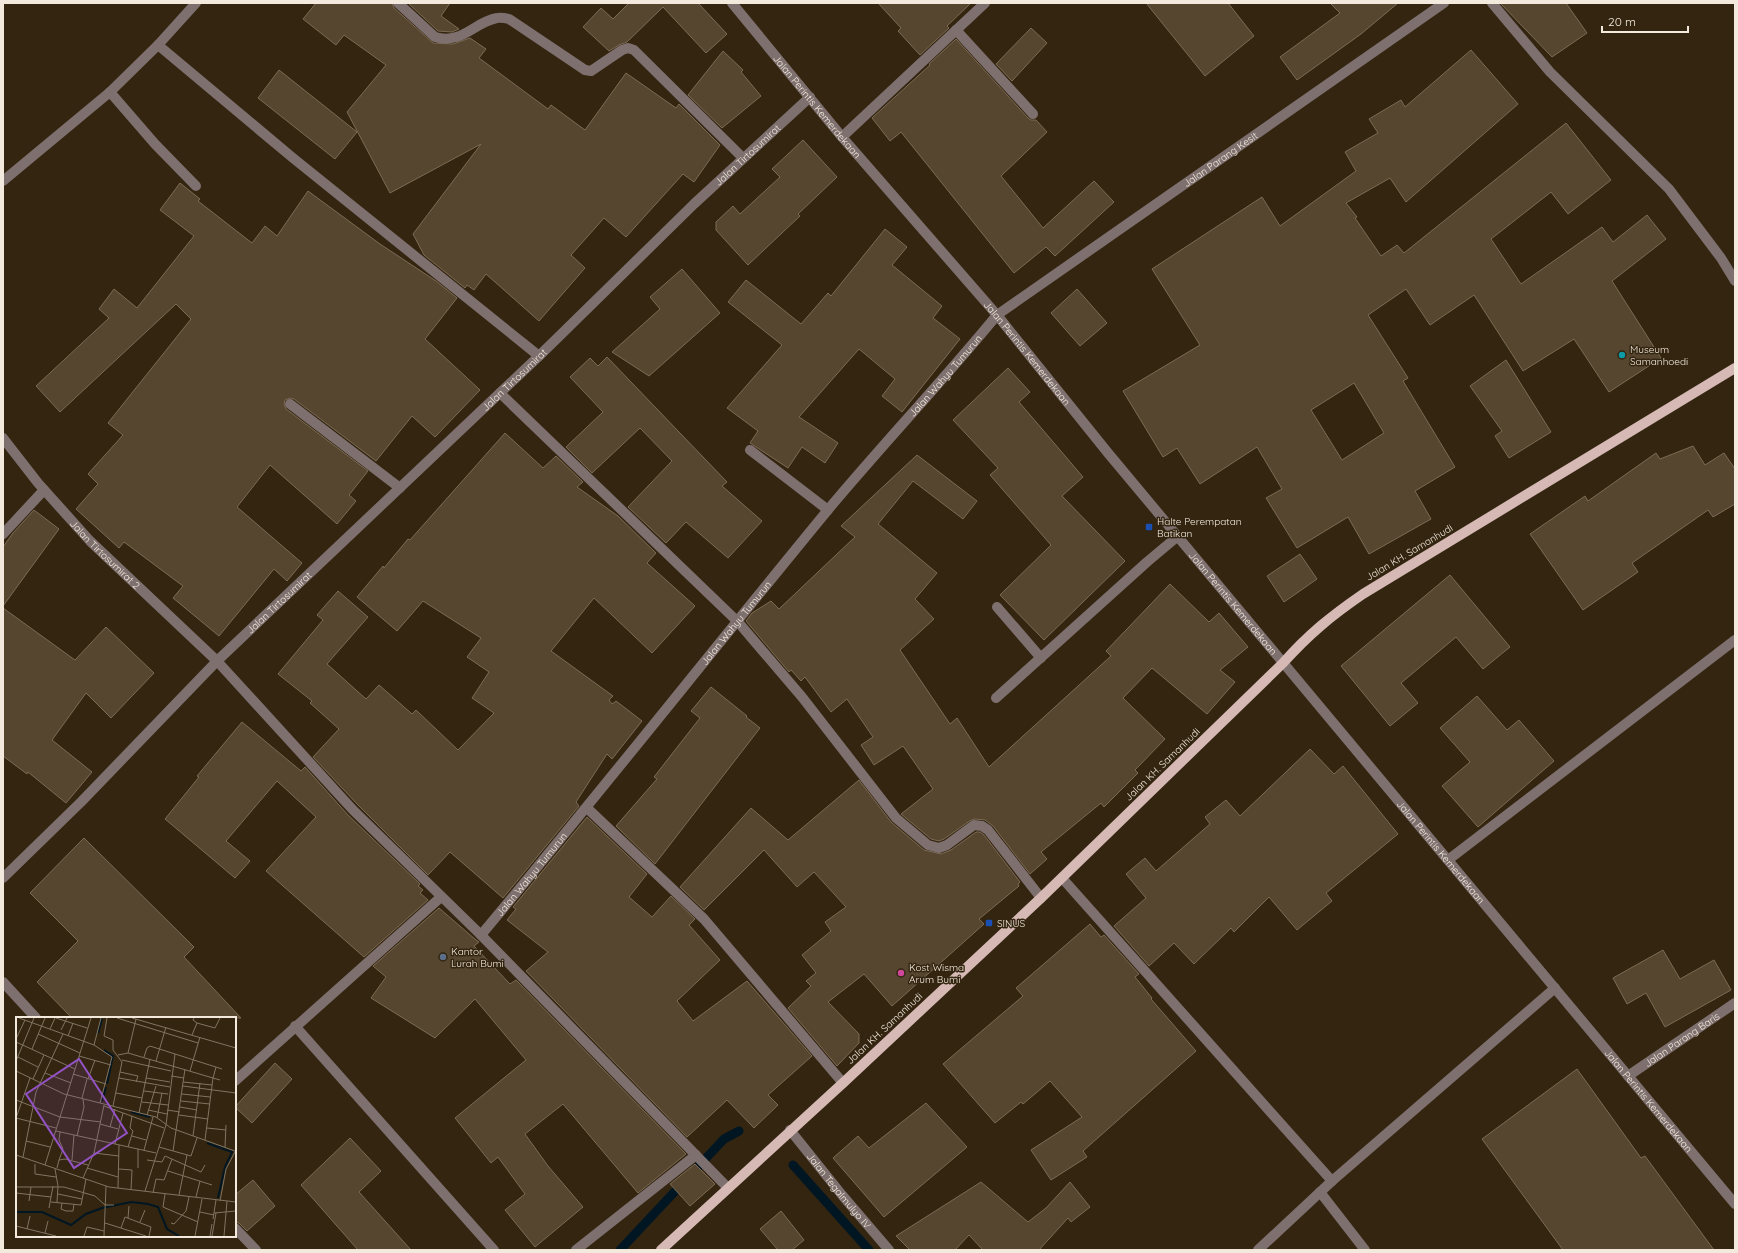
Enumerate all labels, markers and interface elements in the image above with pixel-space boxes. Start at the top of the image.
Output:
scale bar [1602,8,1688,34]
text: 20 m [1608,14,1636,29]
street label: Jalan Perintis Kemerdekaan [770,52,864,161]
street label: Jalan Tirtosumirat [712,121,784,189]
street label: Jalan Parang Kesit [1181,129,1261,190]
street label: Jalan Perintis Kemerdekaan [981,298,1073,408]
street label: Jalan Wahyu Tumurun [906,332,985,420]
place label: Museum Samanhoedi [1630,343,1688,368]
street label: Jalan Tirtosumirat [479,346,550,414]
marker: Museum Samanhoedi [1617,350,1627,360]
place label: Halte Perempatan Batikan [1157,515,1242,540]
street label: Jalan Tirtosumirat 2 [67,517,143,592]
street label: Jalan KH. Samanhudi [1363,521,1455,584]
marker: Halte Perempatan Batikan [1144,522,1154,532]
street label: Jalan Perintis Kemerdekaan [1186,549,1280,658]
street label: Jalan Tirtosumirat [244,568,315,637]
street label: Jalan Wahyu Tumurun [698,578,774,668]
street label: Jalan KH. Samanhudi [1122,725,1203,804]
street label: Jalan Perintis Kemerdekaan [1394,798,1487,906]
street label: Jalan Wahyu Tumurun [493,830,570,919]
place label: SINUS [997,917,1025,930]
marker: SINUS [984,918,994,928]
place label: Kantor Lurah Bumi [451,945,504,970]
marker: Kantor Lurah Bumi [438,952,448,962]
place label: Kost Wisma Arum Bumi [909,961,964,986]
marker: Kost Wisma Arum Bumi [896,968,906,978]
street label: Jalan KH. Samanhudi [844,990,925,1067]
street label: Jalan Parang Baris [1642,1009,1722,1070]
inset map [16,1017,236,1237]
street label: Jalan Perintis Kemerdekaan [1601,1047,1695,1155]
street label: Jalan Tegalmulyo IV [804,1150,874,1232]

